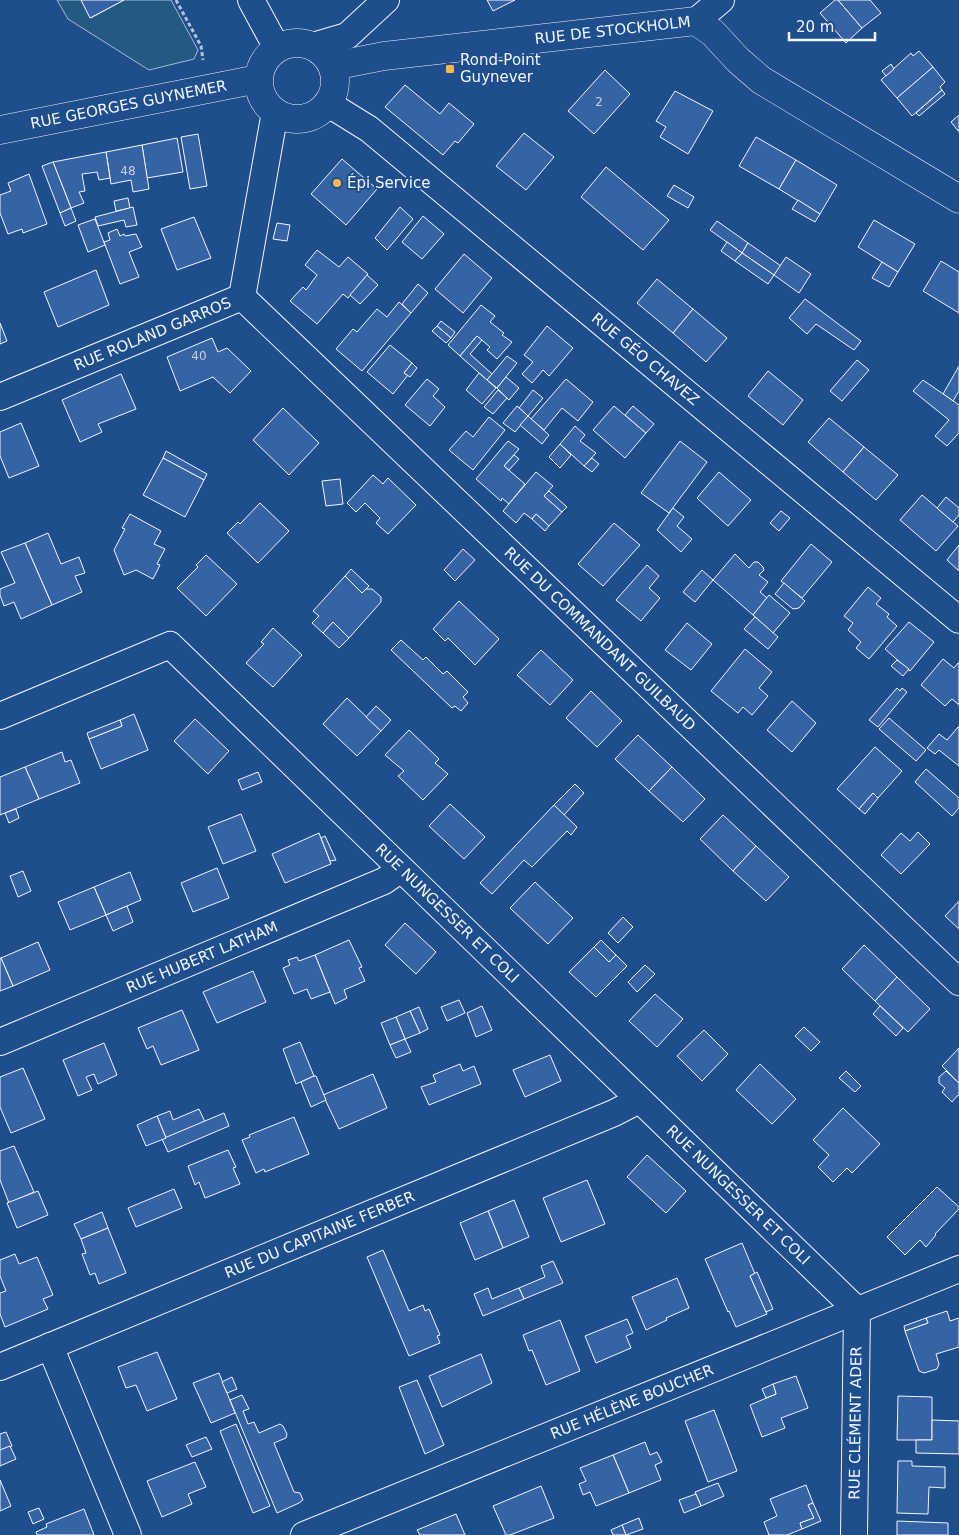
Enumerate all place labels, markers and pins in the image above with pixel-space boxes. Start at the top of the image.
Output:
place label: Rond-Point Guynever [460,51,541,86]
marker: Rond-Point Guynever [444,63,456,75]
place label: Épi Service [347,173,430,192]
marker: Épi Service [331,177,343,189]

